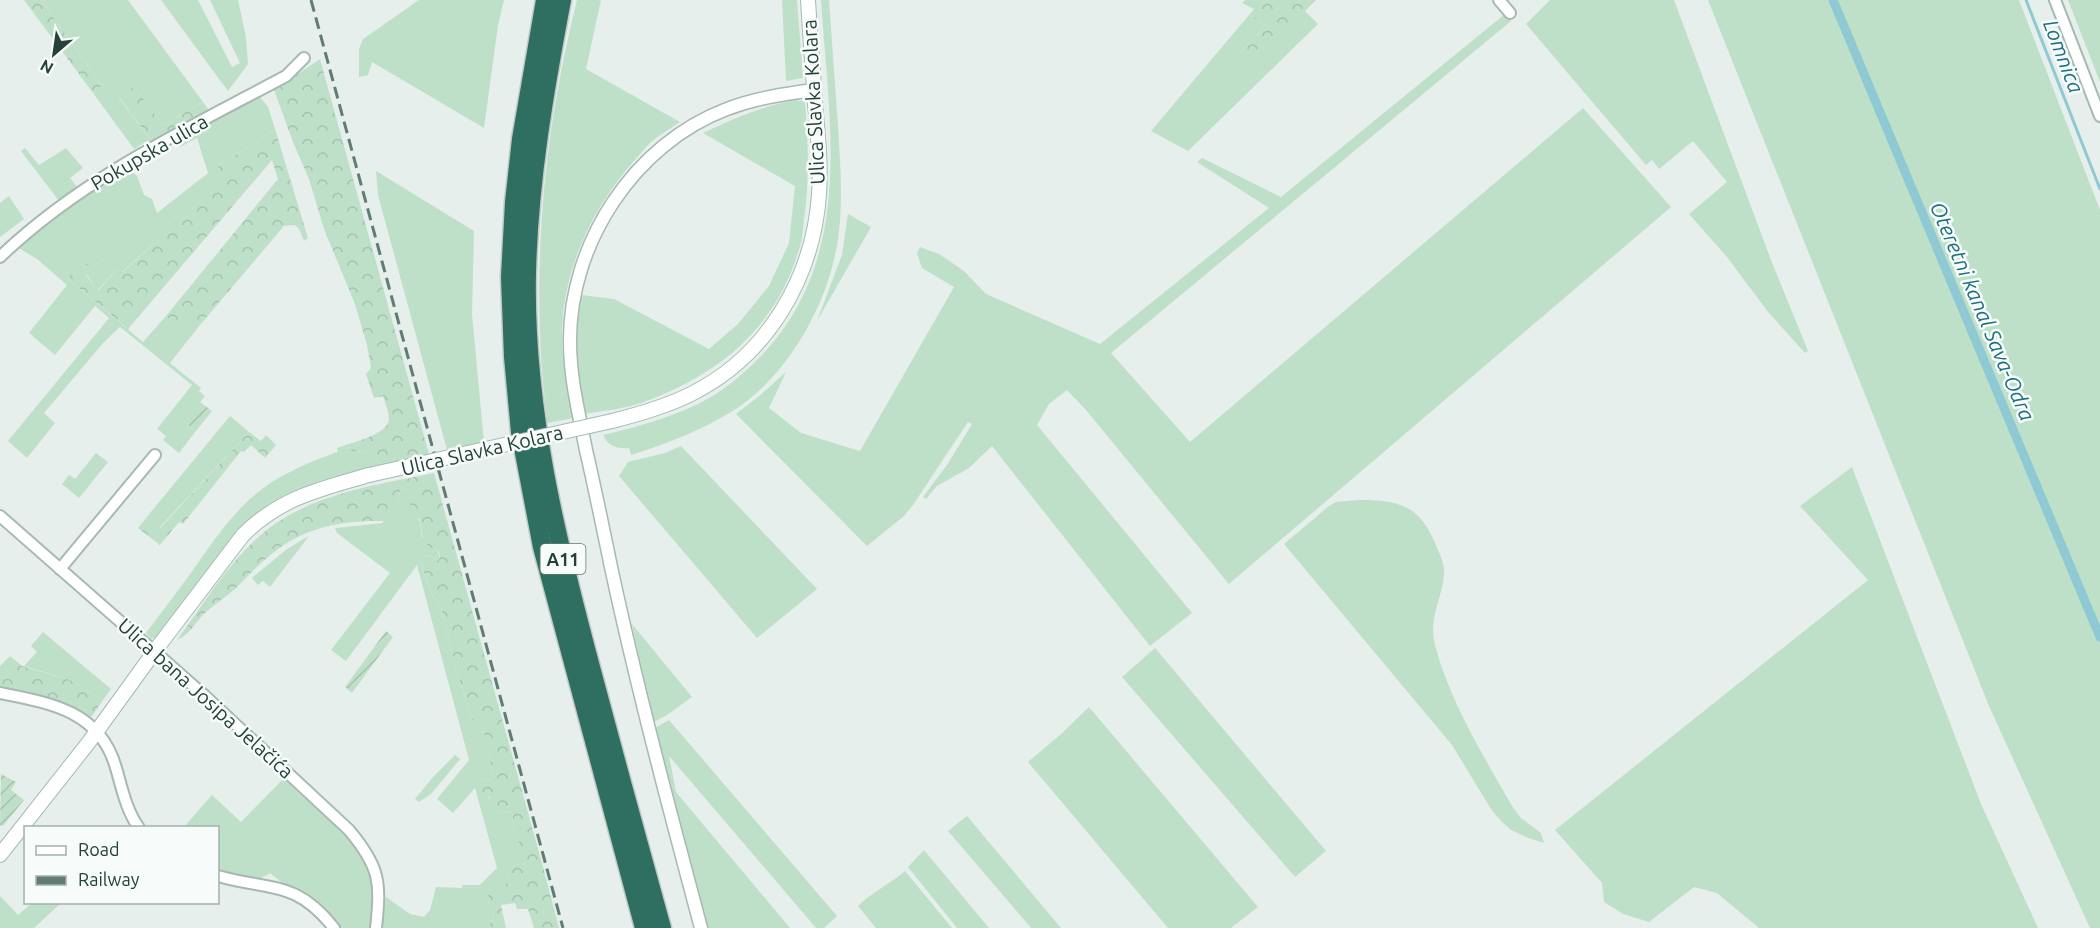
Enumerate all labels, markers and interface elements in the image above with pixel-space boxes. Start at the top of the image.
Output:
water label: Lomnica [2039,16,2089,96]
street label: Ulica Slavka Kolara [797,19,829,185]
north arrow [24,24,84,84]
text: N [37,56,56,78]
street label: Pokupska ulica [86,109,212,195]
water label: Oteretni kanal Sava-Odra [1926,198,2040,424]
street label: Ulica Slavka Kolara [399,420,565,480]
road number: A11 [540,544,586,574]
street label: Ulica bana Josipa Jelačića [114,613,298,783]
legend [24,826,219,904]
text: Road [78,839,120,859]
text: Railway [78,869,140,889]

